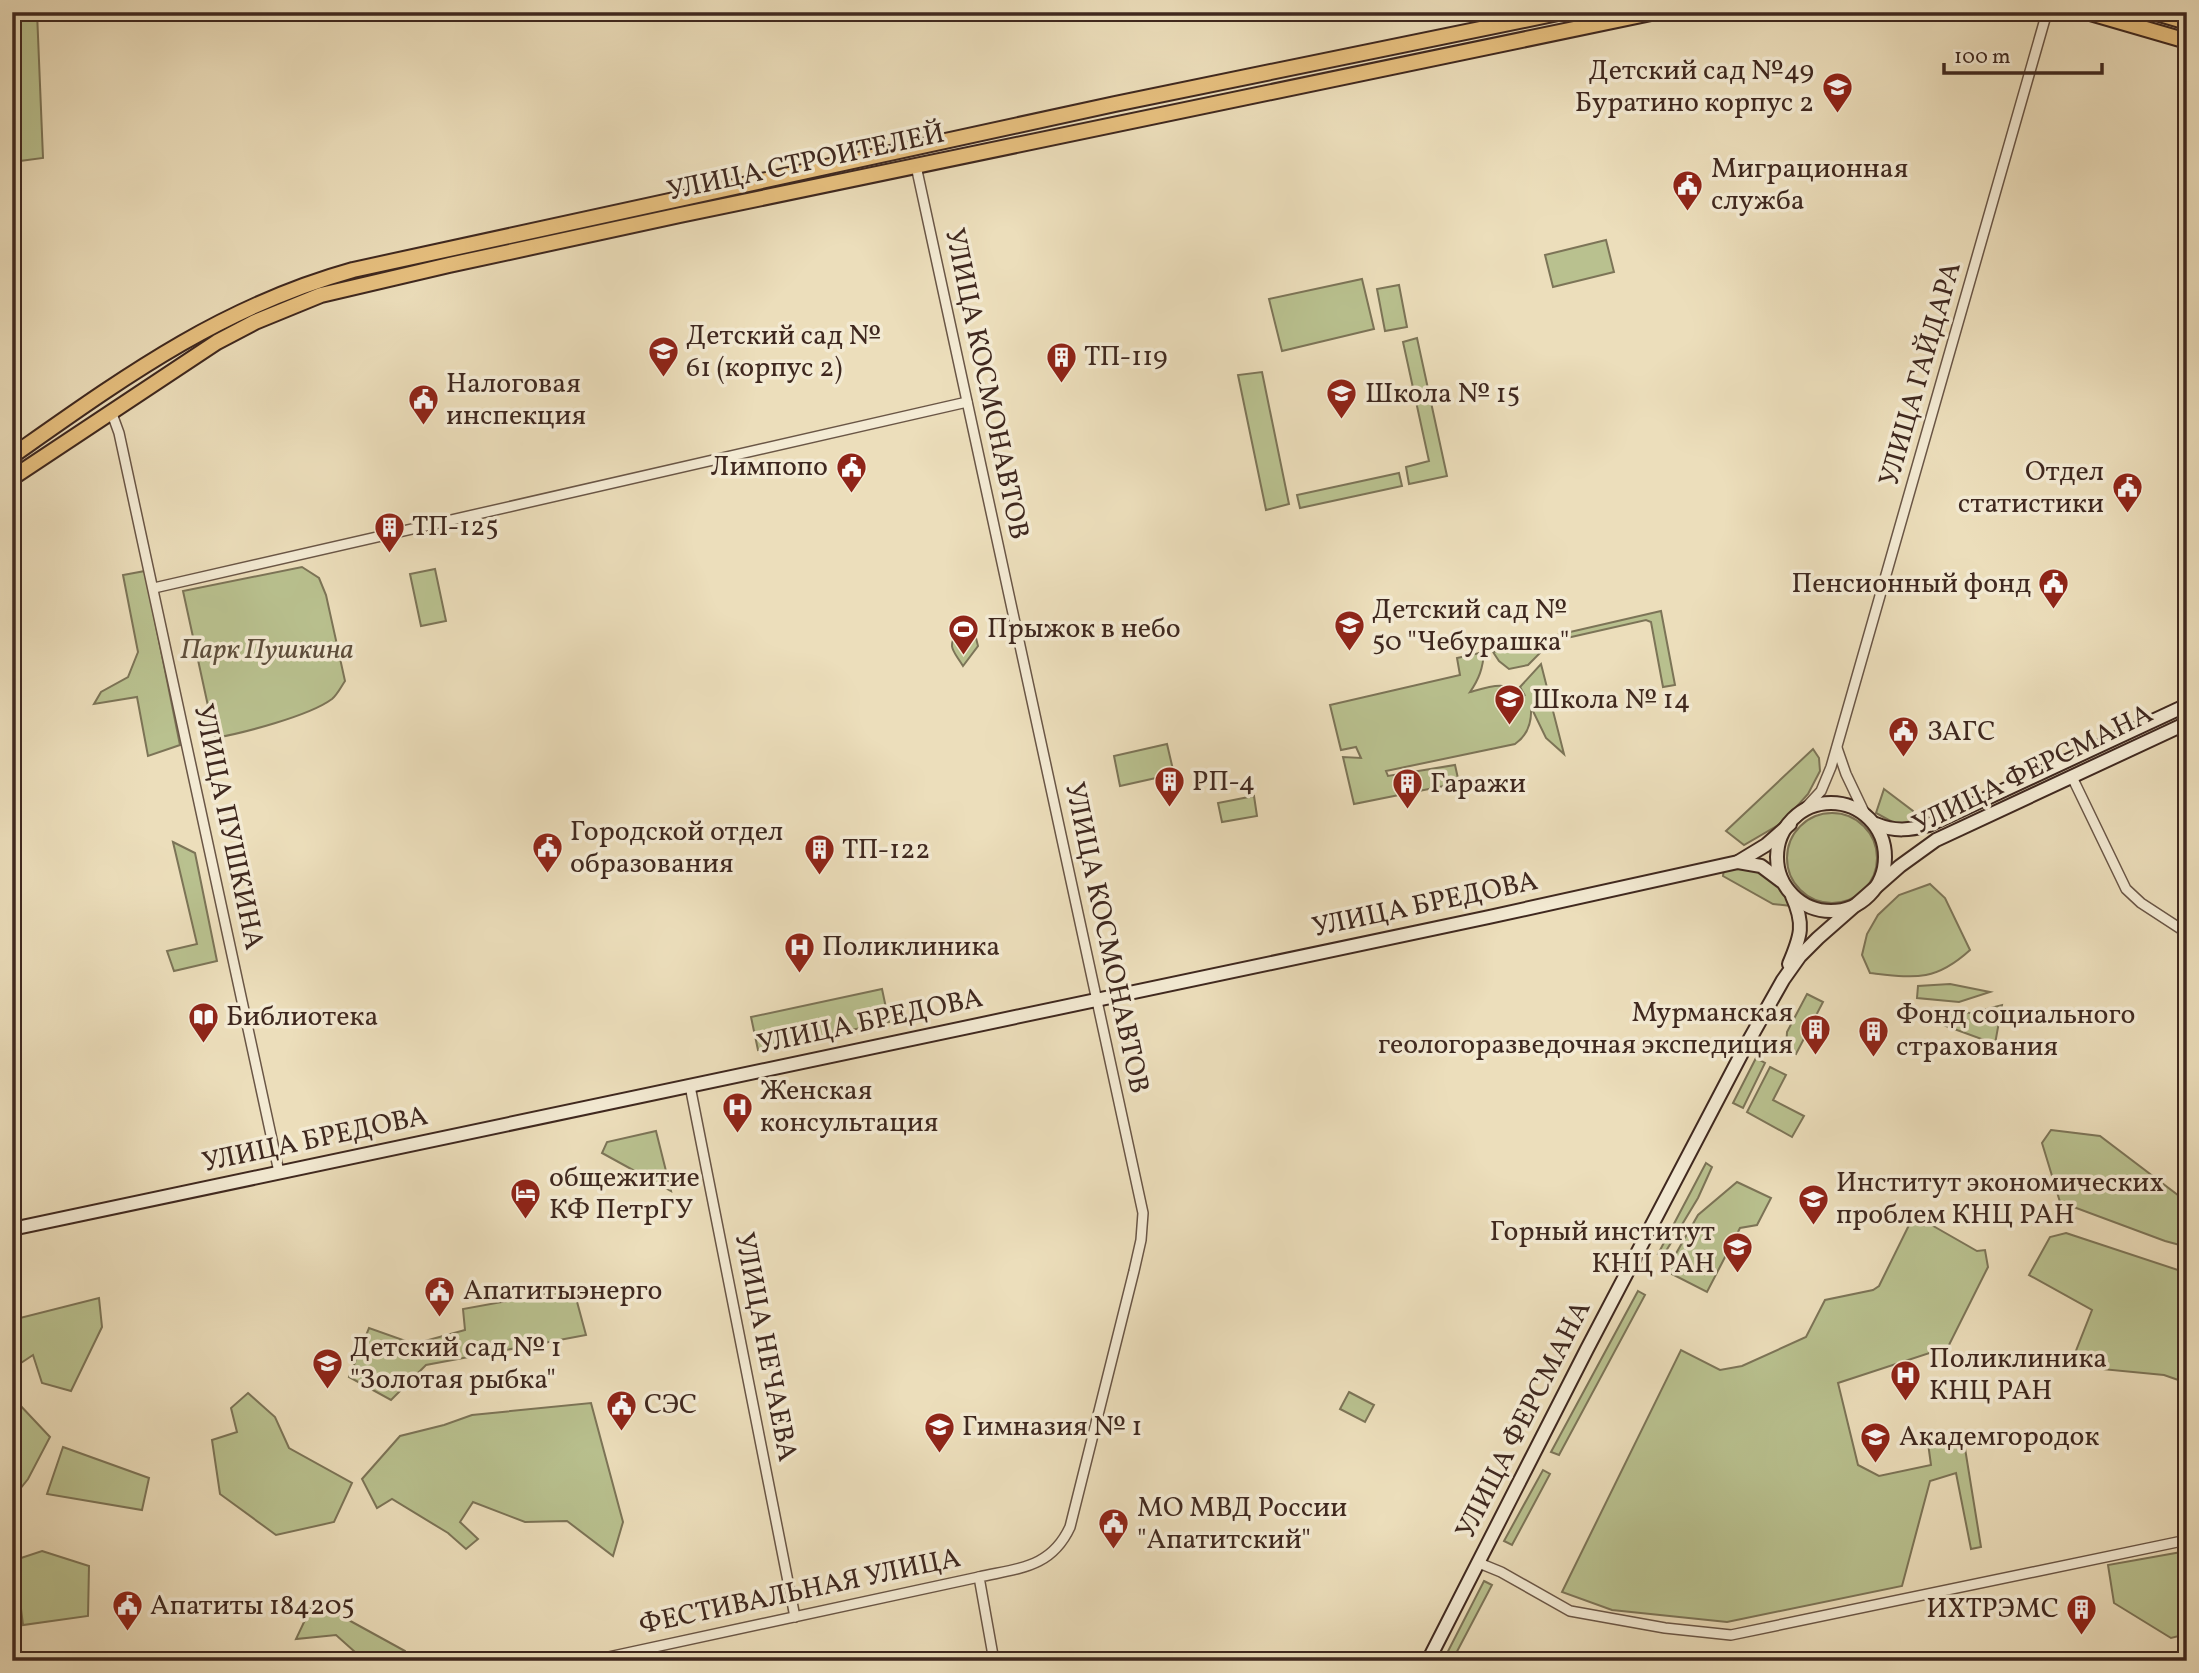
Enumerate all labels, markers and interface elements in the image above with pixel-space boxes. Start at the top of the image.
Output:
scale bar [1944,32,2101,76]
text: 100 m [1954,43,2011,72]
place label: Детский сад №49 Буратино корпус 2 [1575,52,1814,123]
school or university icon: Детский сад №49 Буратино корпус 2 [1820,70,1854,114]
street label: УЛИЦА СТРОИТЕЛЕЙ [664,115,948,211]
place label: Миграционная служба [1711,150,1908,221]
public building icon: Миграционная служба [1671,168,1705,212]
street label: УЛИЦА КОСМОНАВТОВ [934,225,1038,543]
street label: УЛИЦА ГАЙДАРА [1870,257,1972,491]
place label: Детский сад № 61 (корпус 2) [686,317,881,388]
school or university icon: Детский сад № 61 (корпус 2) [646,335,680,379]
place label: ТП-119 [1084,338,1168,377]
building icon: ТП-119 [1044,340,1078,384]
place label: Налоговая инспекция [446,365,586,436]
place label: Школа № 15 [1365,375,1520,414]
school or university icon: Школа № 15 [1325,377,1359,421]
public building icon: Налоговая инспекция [406,383,440,427]
place label: Лимпопо [710,448,828,487]
public building icon: Лимпопо [834,450,868,494]
place label: Отдел статистики [1958,453,2104,524]
public building icon: Отдел статистики [2110,471,2144,515]
place label: ТП-125 [412,508,499,547]
building icon: ТП-125 [372,510,406,554]
place label: Пенсионный фонд [1792,565,2031,604]
public building icon: Пенсионный фонд [2037,567,2071,611]
place label: Детский сад № 50 "Чебурашка" [1372,591,1569,662]
school or university icon: Детский сад № 50 "Чебурашка" [1332,609,1366,653]
place label: Прыжок в небо [987,610,1181,649]
sports icon: Прыжок в небо [947,612,981,656]
park label: Парк Пушкина [180,631,354,670]
place label: Школа № 14 [1532,681,1690,720]
school or university icon: Школа № 14 [1492,683,1526,727]
street label: УЛИЦА ФЕРСМАНА [1906,695,2160,845]
street label: УЛИЦА ПУШКИНА [183,700,273,954]
place label: ЗАГС [1927,713,1996,752]
public building icon: ЗАГС [1887,715,1921,759]
place label: РП-4 [1192,763,1255,802]
building icon: РП-4 [1152,765,1186,809]
place label: Гаражи [1430,765,1526,804]
building icon: Гаражи [1390,767,1424,811]
street label: УЛИЦА КОСМОНАВТОВ [1054,779,1158,1097]
place label: Городской отдел образования [570,813,783,884]
public building icon: Городской отдел образования [530,831,564,875]
place label: ТП-122 [842,831,930,870]
building icon: ТП-122 [802,833,836,877]
street label: УЛИЦА БРЕДОВА [1309,862,1542,948]
place label: Поликлиника [822,928,1000,967]
hospital icon: Поликлиника [782,930,816,974]
street label: УЛИЦА БРЕДОВА [754,979,987,1065]
place label: Мурманская геологоразведочная экспедиция [1378,994,1793,1065]
place label: Фонд социального страхования [1896,996,2135,1067]
place label: Библиотека [226,998,378,1037]
library icon: Библиотека [186,1000,220,1044]
building icon: Мурманская геологоразведочная экспедиция [1799,1012,1833,1056]
building icon: Фонд социального страхования [1856,1014,1890,1058]
place label: Женская консультация [760,1072,938,1143]
hospital icon: Женская консультация [720,1090,754,1134]
street label: УЛИЦА БРЕДОВА [199,1097,432,1183]
place label: общежитие КФ ПетрГУ [549,1159,700,1230]
place label: Институт экономических проблем КНЦ РАН [1836,1164,2164,1235]
hotel icon: общежитие КФ ПетрГУ [509,1177,543,1221]
school or university icon: Институт экономических проблем КНЦ РАН [1796,1182,1830,1226]
place label: Горный институт КНЦ РАН [1490,1213,1715,1284]
street label: УЛИЦА НЕЧАЕВА [724,1229,806,1465]
school or university icon: Горный институт КНЦ РАН [1721,1231,1755,1275]
place label: Апатитыэнерго [463,1272,662,1311]
public building icon: Апатитыэнерго [423,1274,457,1318]
street label: УЛИЦА ФЕРСМАНА [1447,1294,1601,1546]
place label: Детский сад № 1 "Золотая рыбка" [350,1329,562,1400]
place label: Поликлиника КНЦ РАН [1929,1340,2107,1411]
school or university icon: Детский сад № 1 "Золотая рыбка" [310,1347,344,1391]
hospital icon: Поликлиника КНЦ РАН [1889,1358,1923,1402]
place label: СЭС [644,1386,697,1425]
public building icon: СЭС [604,1388,638,1432]
place label: Гимназия № 1 [962,1408,1142,1447]
school or university icon: Гимназия № 1 [922,1410,956,1454]
place label: Академгородок [1899,1418,2099,1457]
school or university icon: Академгородок [1859,1420,1893,1464]
place label: МО МВД России "Апатитский" [1137,1489,1347,1560]
public building icon: МО МВД России "Апатитский" [1097,1507,1131,1551]
street label: ФЕСТИВАЛЬНАЯ УЛИЦА [636,1539,965,1645]
place label: Апатиты 184205 [150,1587,355,1626]
public building icon: Апатиты 184205 [110,1589,144,1633]
place label: ИХТРЭМС [1926,1590,2059,1629]
building icon: ИХТРЭМС [2065,1592,2099,1636]

